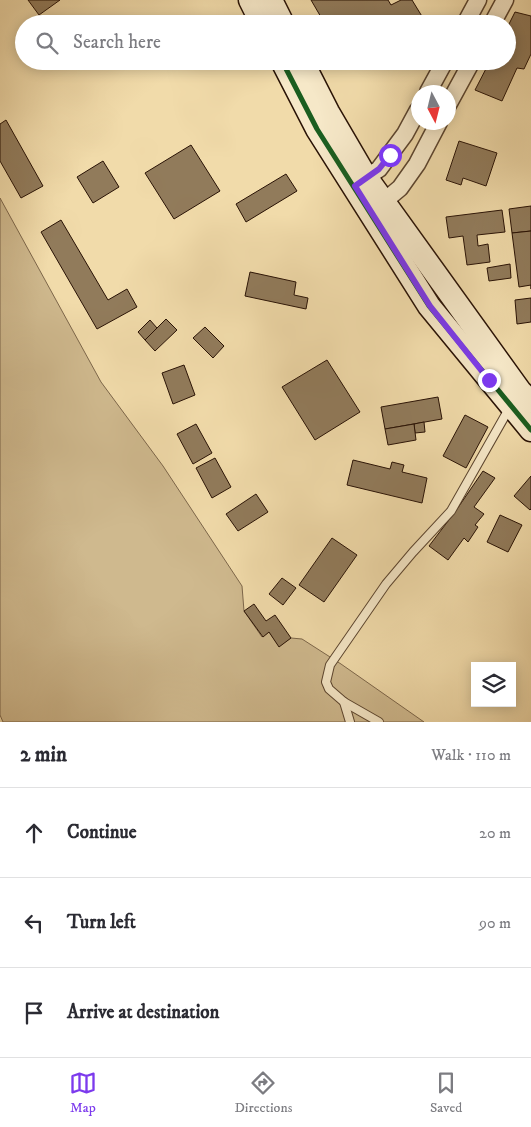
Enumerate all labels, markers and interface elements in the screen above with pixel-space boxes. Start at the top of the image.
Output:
search box [15,15,516,70]
icon: search [33,29,61,57]
text: Search here [73,31,161,54]
north arrow [411,85,456,130]
route start [379,144,402,167]
route end [478,369,501,392]
map controls [471,662,516,707]
button: layers [471,662,516,707]
text: 2 min [20,742,67,768]
text: Walk · 110 m [431,745,511,765]
icon: ahead [20,819,48,847]
text: Continue [67,821,137,844]
text: 20 m [479,823,511,843]
icon: left [20,909,48,937]
text: Turn left [67,911,136,934]
text: 90 m [479,913,511,933]
icon: arrive [20,999,48,1027]
text: Arrive at destination [67,1001,219,1024]
tab: Map [69,1069,97,1117]
tab: Directions [234,1069,292,1117]
tab: Saved [430,1069,462,1117]

